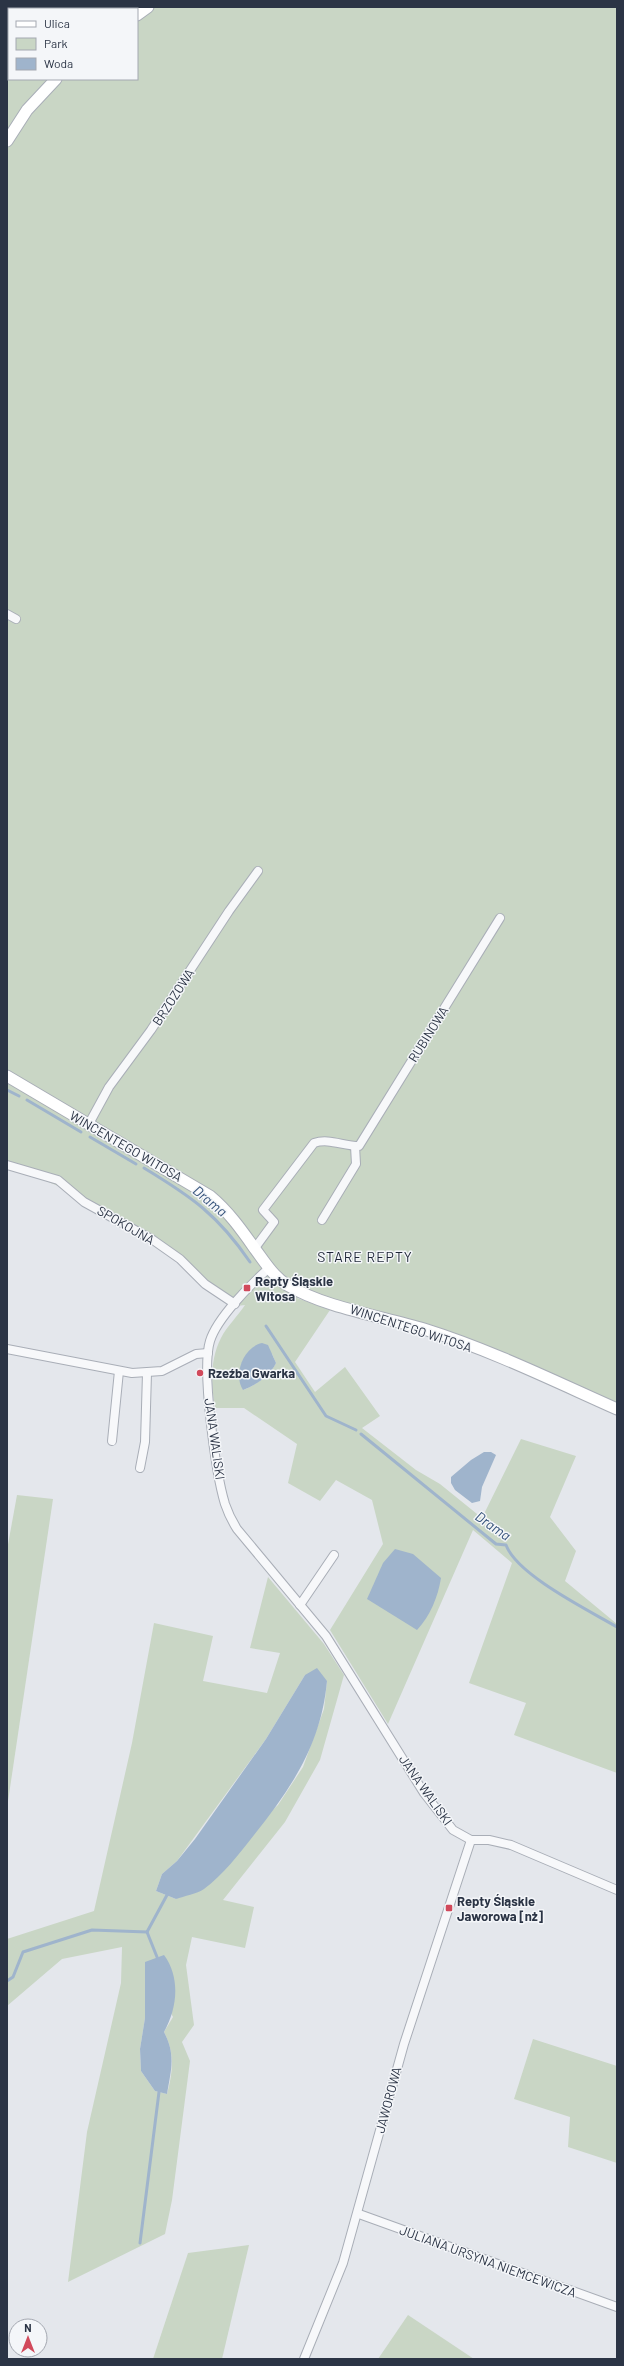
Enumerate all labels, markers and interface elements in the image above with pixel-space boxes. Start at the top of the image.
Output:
legend [8,8,138,80]
text: Ulica [44,16,70,30]
text: Park [44,36,68,50]
text: Woda [44,56,73,70]
street label: BRZOZOWA [149,965,197,1028]
street label: RUBINOWA [405,1003,451,1065]
street label: WINCENTEGO WITOSA [67,1107,185,1185]
water label: Drama [190,1182,231,1220]
street label: SPOKOJNA [94,1202,158,1248]
district label: STARE REPTY [317,1248,413,1265]
place label: Repty Śląskie Witosa [255,1273,333,1304]
marker: Repty Śląskie Witosa [242,1283,252,1293]
street label: WINCENTEGO WITOSA [348,1301,474,1355]
place label: Rzeźba Gwarka [208,1365,295,1381]
marker: Rzeźba Gwarka [195,1368,205,1378]
street label: JANA WALISKI [201,1397,229,1481]
water label: Drama [472,1507,514,1544]
street label: JANA WALISKI [396,1752,456,1828]
place label: Repty Śląskie Jaworowa [nż] [457,1893,543,1924]
marker: Repty Śląskie Jaworowa [nż] [444,1903,454,1913]
street label: JAWOROWA [371,2065,405,2135]
street label: JULIANA URSYNA NIEMCEWICZA [397,2221,579,2301]
north arrow [8,2318,48,2358]
text: N [24,2321,32,2334]

